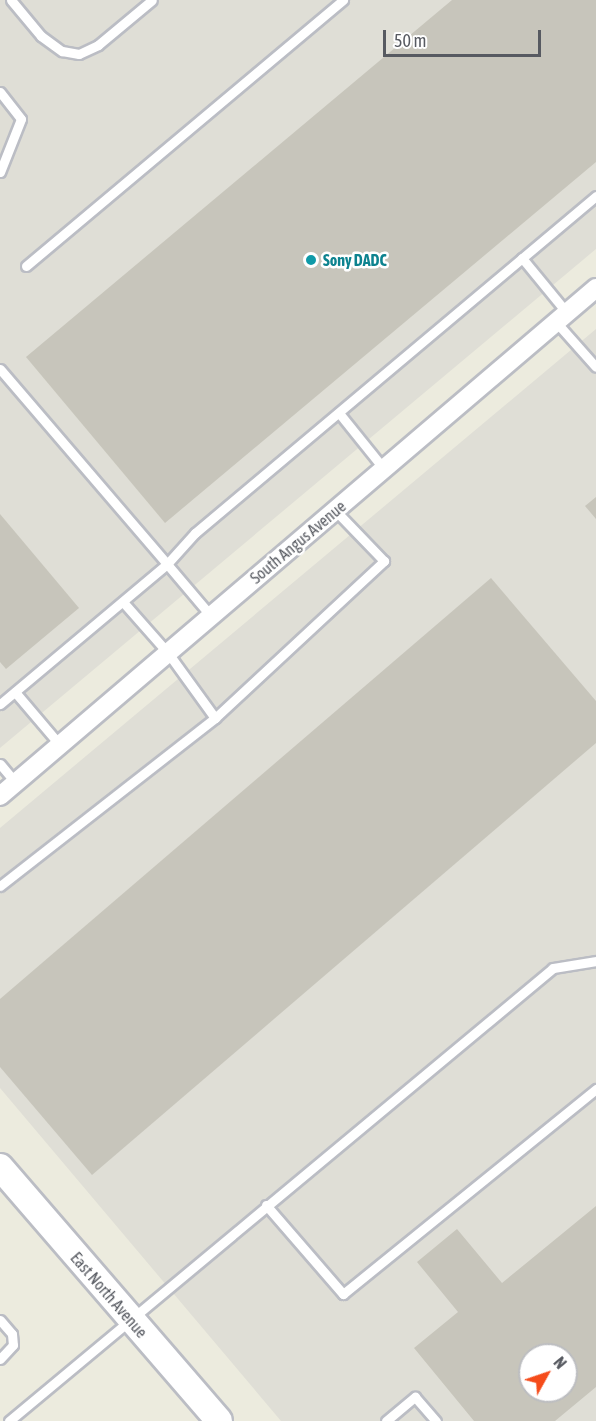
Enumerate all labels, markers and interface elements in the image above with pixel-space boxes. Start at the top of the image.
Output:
scale bar [386,18,544,56]
text: 50 m [394,30,426,51]
place label: Sony DADC [323,250,387,270]
marker: Sony DADC [304,253,318,267]
street label: South Angus Avenue [246,496,350,588]
street label: East North Avenue [67,1248,151,1342]
north arrow [518,1343,578,1403]
text: N [550,1353,570,1372]

